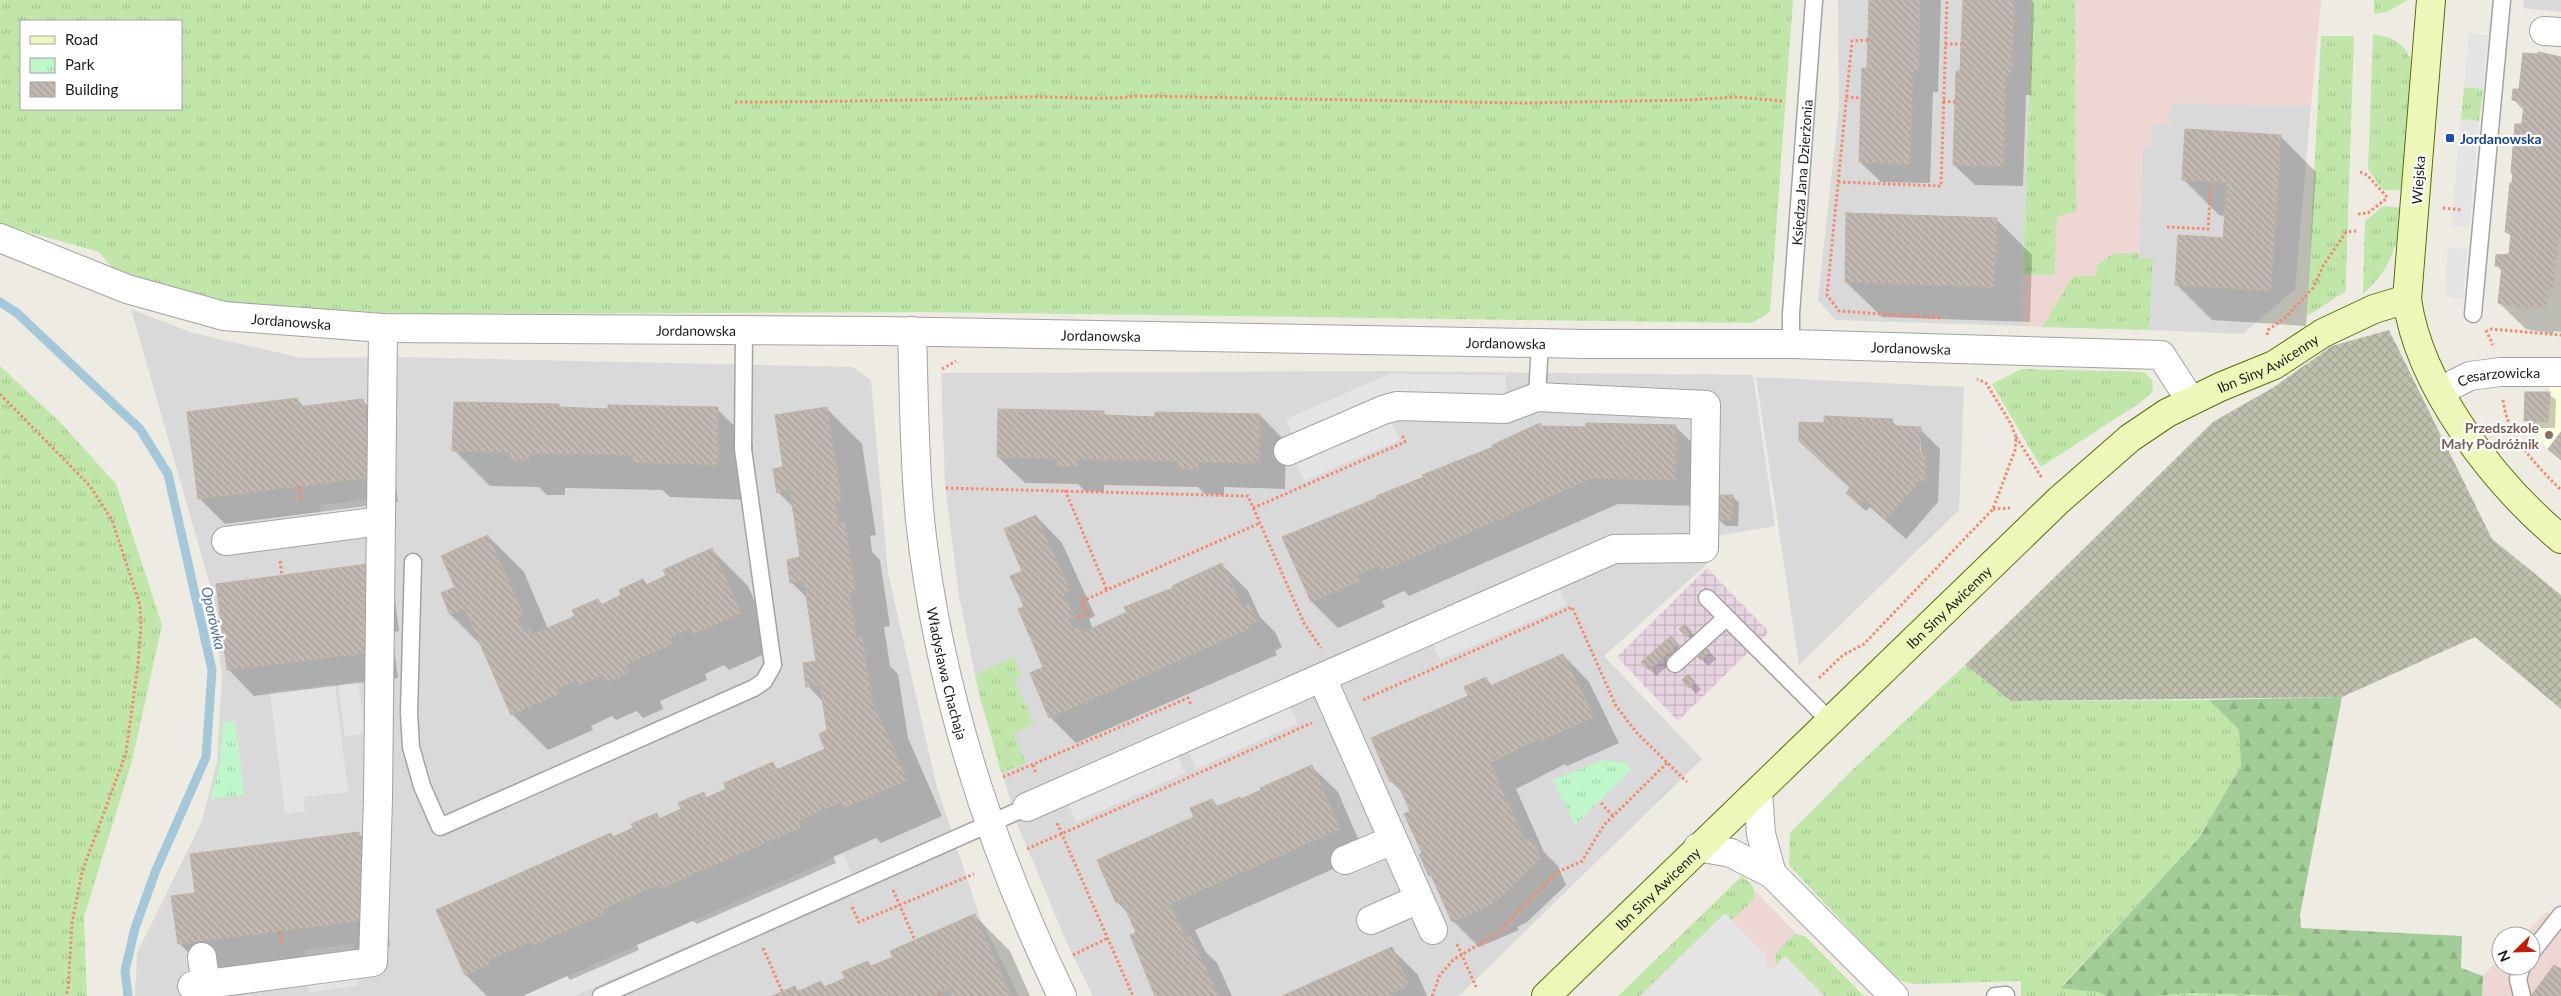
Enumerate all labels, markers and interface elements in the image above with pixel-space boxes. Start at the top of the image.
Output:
legend [20,20,182,110]
text: Road [65,30,98,48]
text: Park [65,55,95,73]
text: Building [65,80,118,98]
street label: Księdza Jana Dzierżonia [1788,99,1815,246]
place label: Jordanowska [2460,130,2542,147]
marker: Jordanowska [2444,132,2456,144]
street label: Wiejska [2408,155,2428,205]
street label: Jordanowska [251,310,332,333]
street label: Jordanowska [656,321,736,339]
street label: Jordanowska [1061,326,1141,344]
street label: Ibn Siny Awicenny [2214,330,2322,396]
street label: Jordanowska [1466,333,1546,352]
street label: Jordanowska [1871,338,1951,357]
street label: Cesarzowicka [2454,364,2540,390]
place label: Przedszkole Mały Podróżnik [2441,419,2540,452]
marker: Przedszkole Mały Podróżnik [2543,429,2555,441]
street label: Ibn Siny Awicenny [1903,561,1995,652]
water label: Oporówka [198,585,230,652]
street label: Władysława Chachaja [924,606,971,741]
street label: Ibn Siny Awicenny [1611,843,1704,933]
north arrow [2491,926,2541,976]
text: N [2494,948,2514,965]

